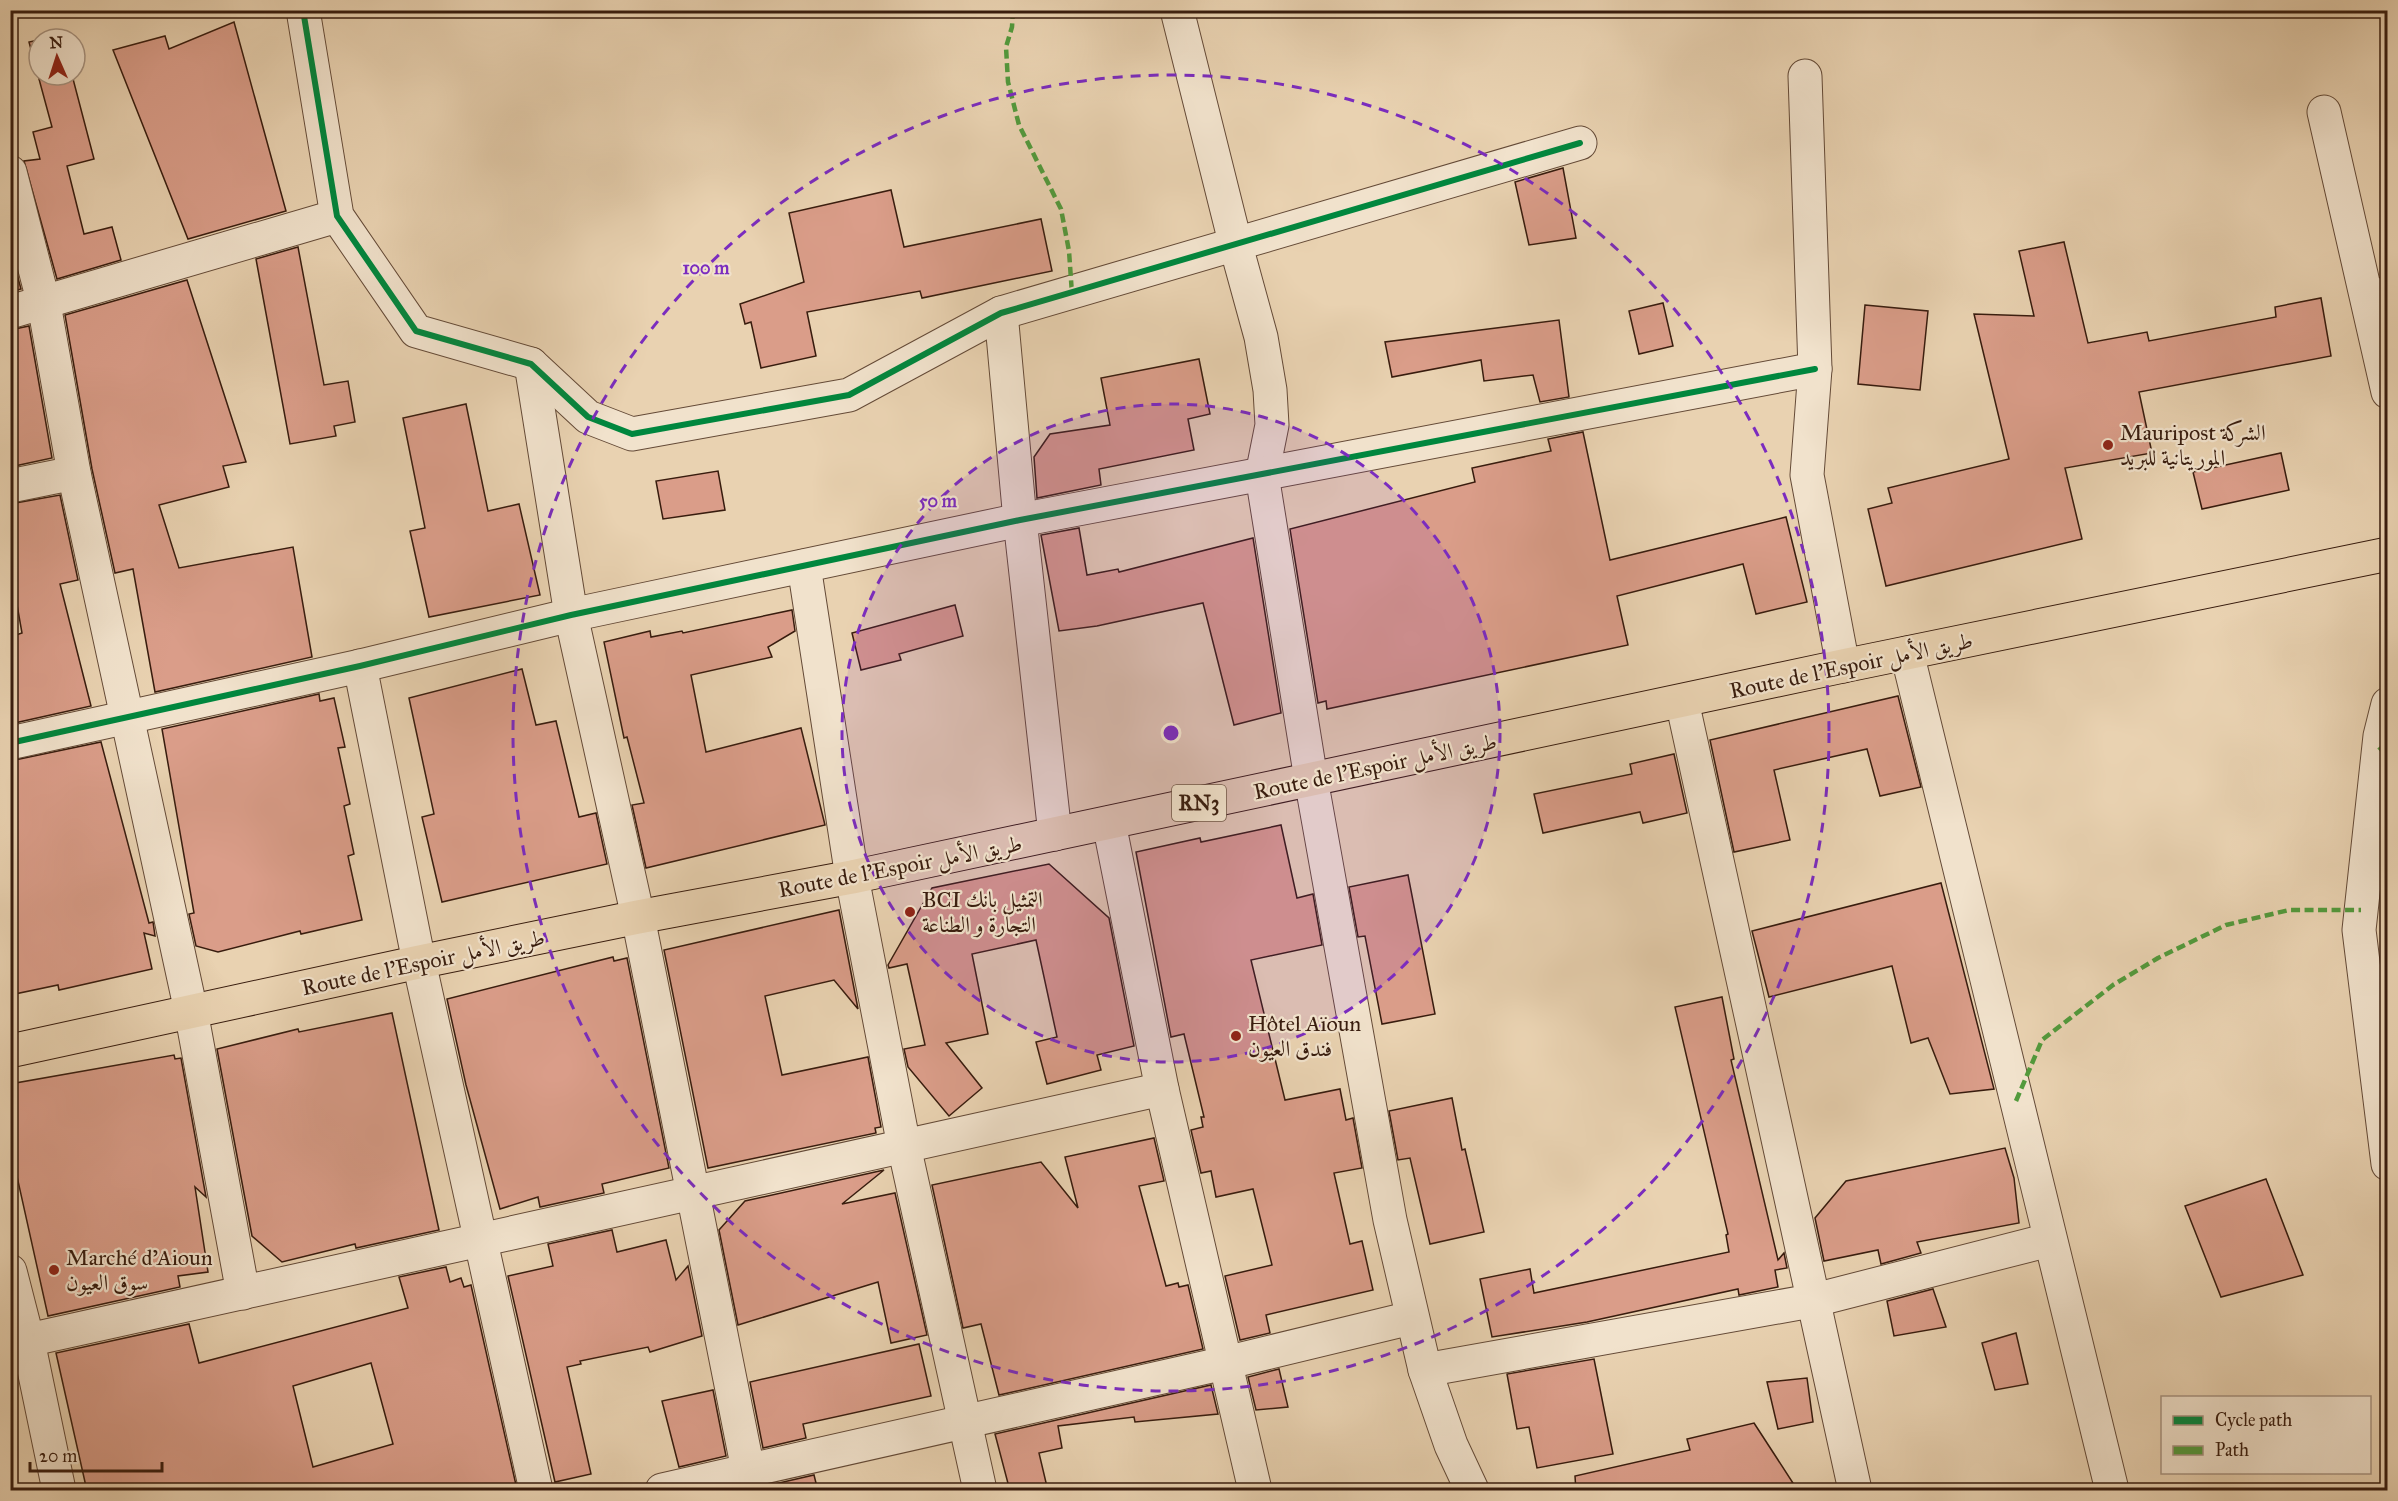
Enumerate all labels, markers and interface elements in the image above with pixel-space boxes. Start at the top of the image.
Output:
north arrow [27,27,87,87]
text: N [49,33,64,52]
text: 100 m [683,257,730,279]
place label: Mauripost الشركة الموريتانية للبريد [2120,419,2266,471]
marker: Mauripost الشركة الموريتانية للبريد [2101,438,2115,452]
text: 50 m [919,490,958,512]
street label: Route de l’Espoir طريق الأمل [1727,625,1976,706]
centre of rings [1161,723,1181,743]
street label: Route de l’Espoir طريق الأمل [1251,726,1500,807]
road number: RN3 [1172,785,1226,821]
street label: Route de l’Espoir طريق الأمل [775,828,1025,905]
place label: BCI التمثيل بانك التجارة و الطناعة [922,886,1043,938]
marker: BCI التمثيل بانك التجارة و الطناعة [903,905,917,919]
street label: Route de l’Espoir طريق الأمل [299,922,548,1003]
place label: Hôtel Aïoun فندق العيون [1248,1010,1361,1062]
marker: Hôtel Aïoun فندق العيون [1229,1029,1243,1043]
place label: Marché d'Aioun سوق العيون [66,1244,213,1296]
marker: Marché d'Aioun سوق العيون [47,1263,61,1277]
legend [2161,1396,2371,1474]
text: Cycle path [2215,1409,2292,1431]
scale bar [30,1435,162,1473]
text: Path [2215,1439,2249,1461]
text: 20 m [39,1445,77,1467]

